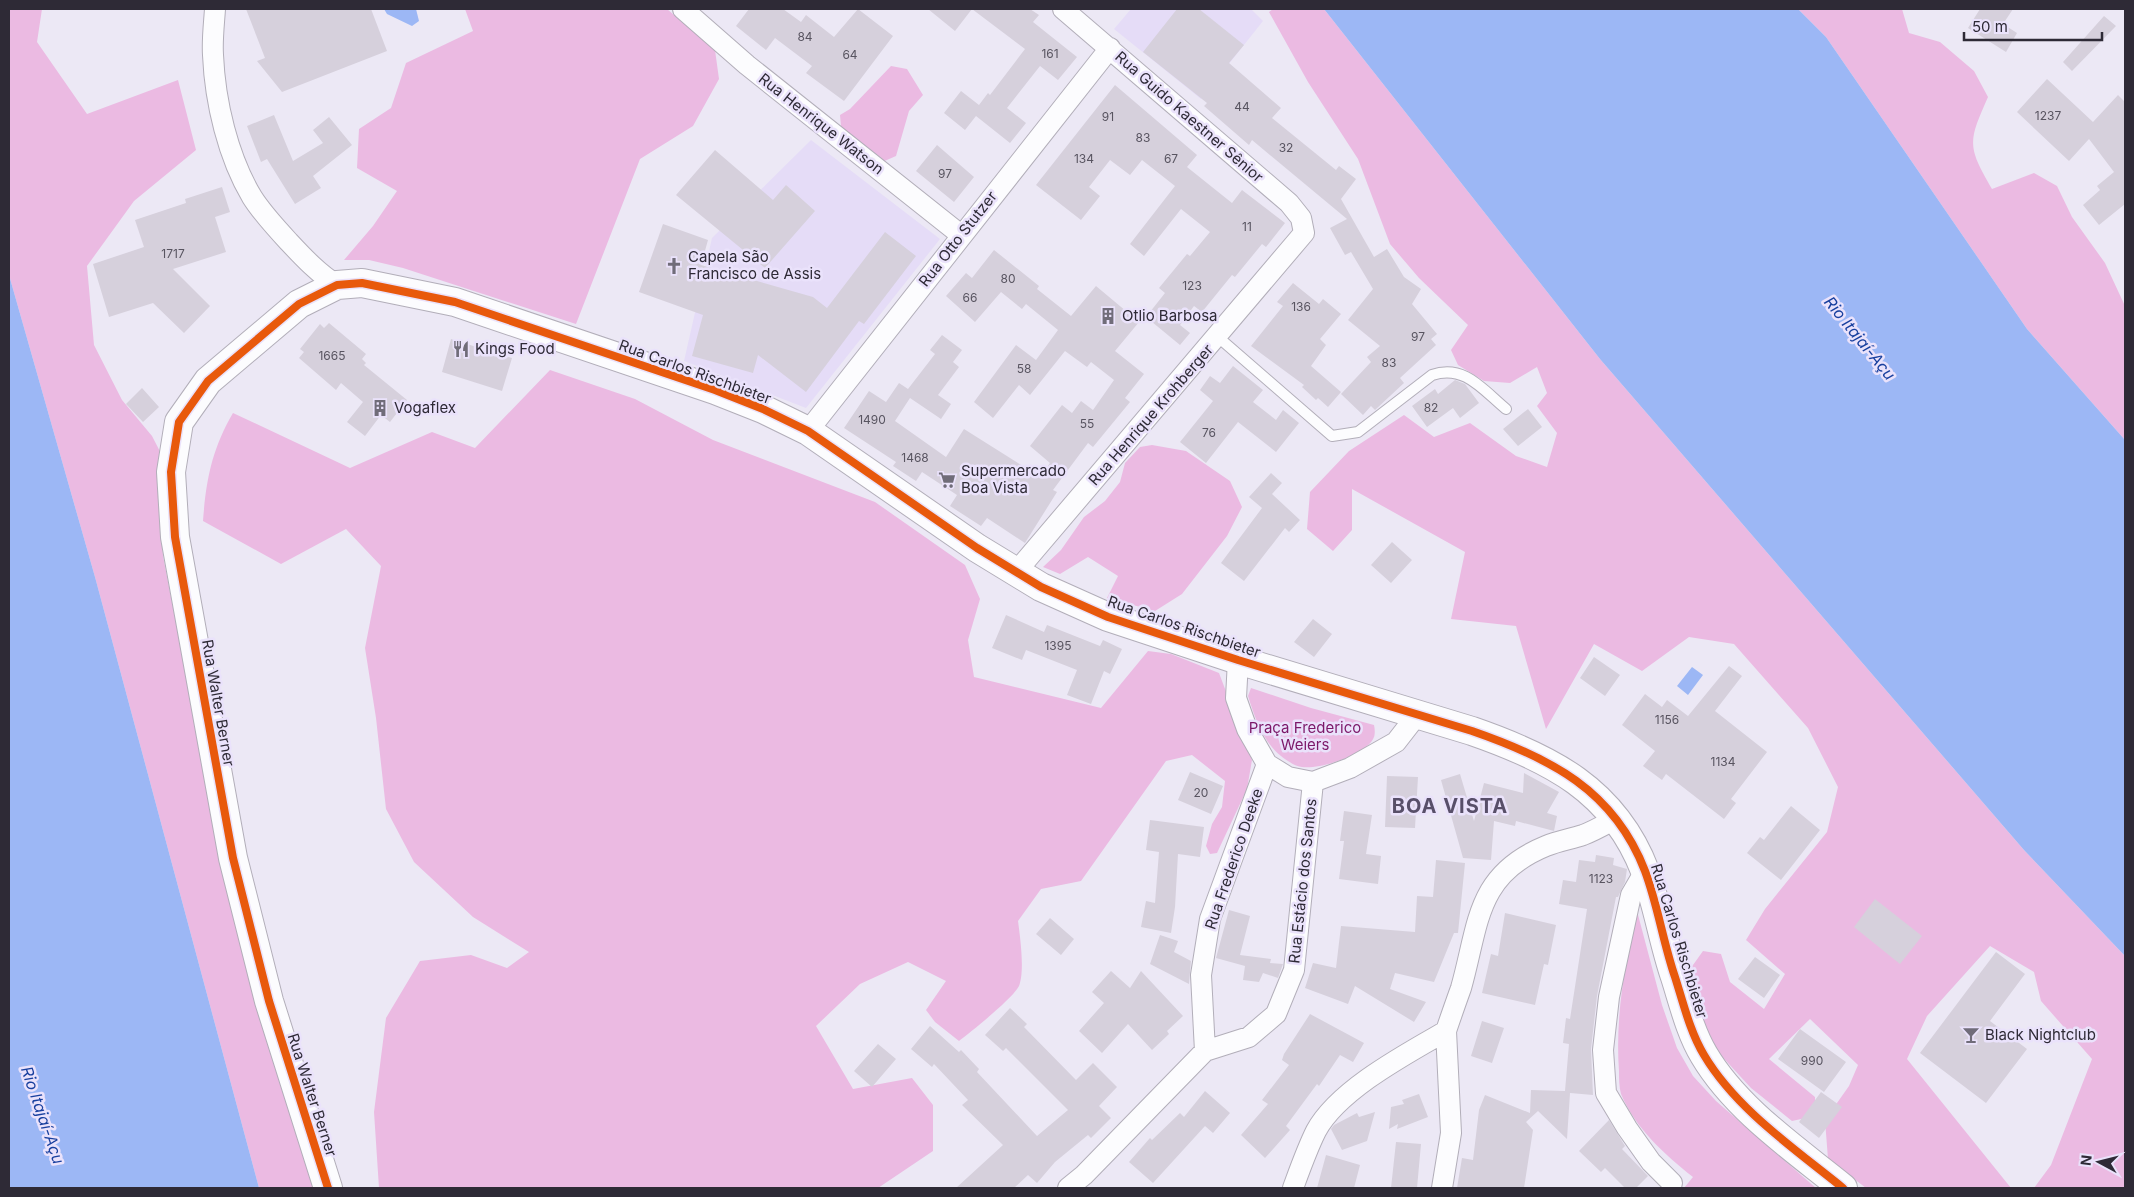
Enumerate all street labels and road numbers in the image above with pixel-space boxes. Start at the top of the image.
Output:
street label: Rua Guido Kaestner Sênior [1111,47,1268,186]
street label: Rua Henrique Watson [755,69,888,178]
street label: Rua Otto Stutzer [914,187,1001,290]
street label: Rua Carlos Rischbieter [616,335,774,408]
street label: Rua Henrique Krohberger [1084,340,1217,489]
street label: Rua Carlos Rischbieter [1105,591,1263,662]
street label: Rua Walter Berner [198,638,239,768]
street label: Rua Frederico Deeke [1200,786,1267,932]
street label: Rua Estácio dos Santos [1284,797,1321,964]
street label: Rua Carlos Rischbieter [1647,861,1712,1021]
street label: Rua Walter Berner [284,1031,341,1159]

